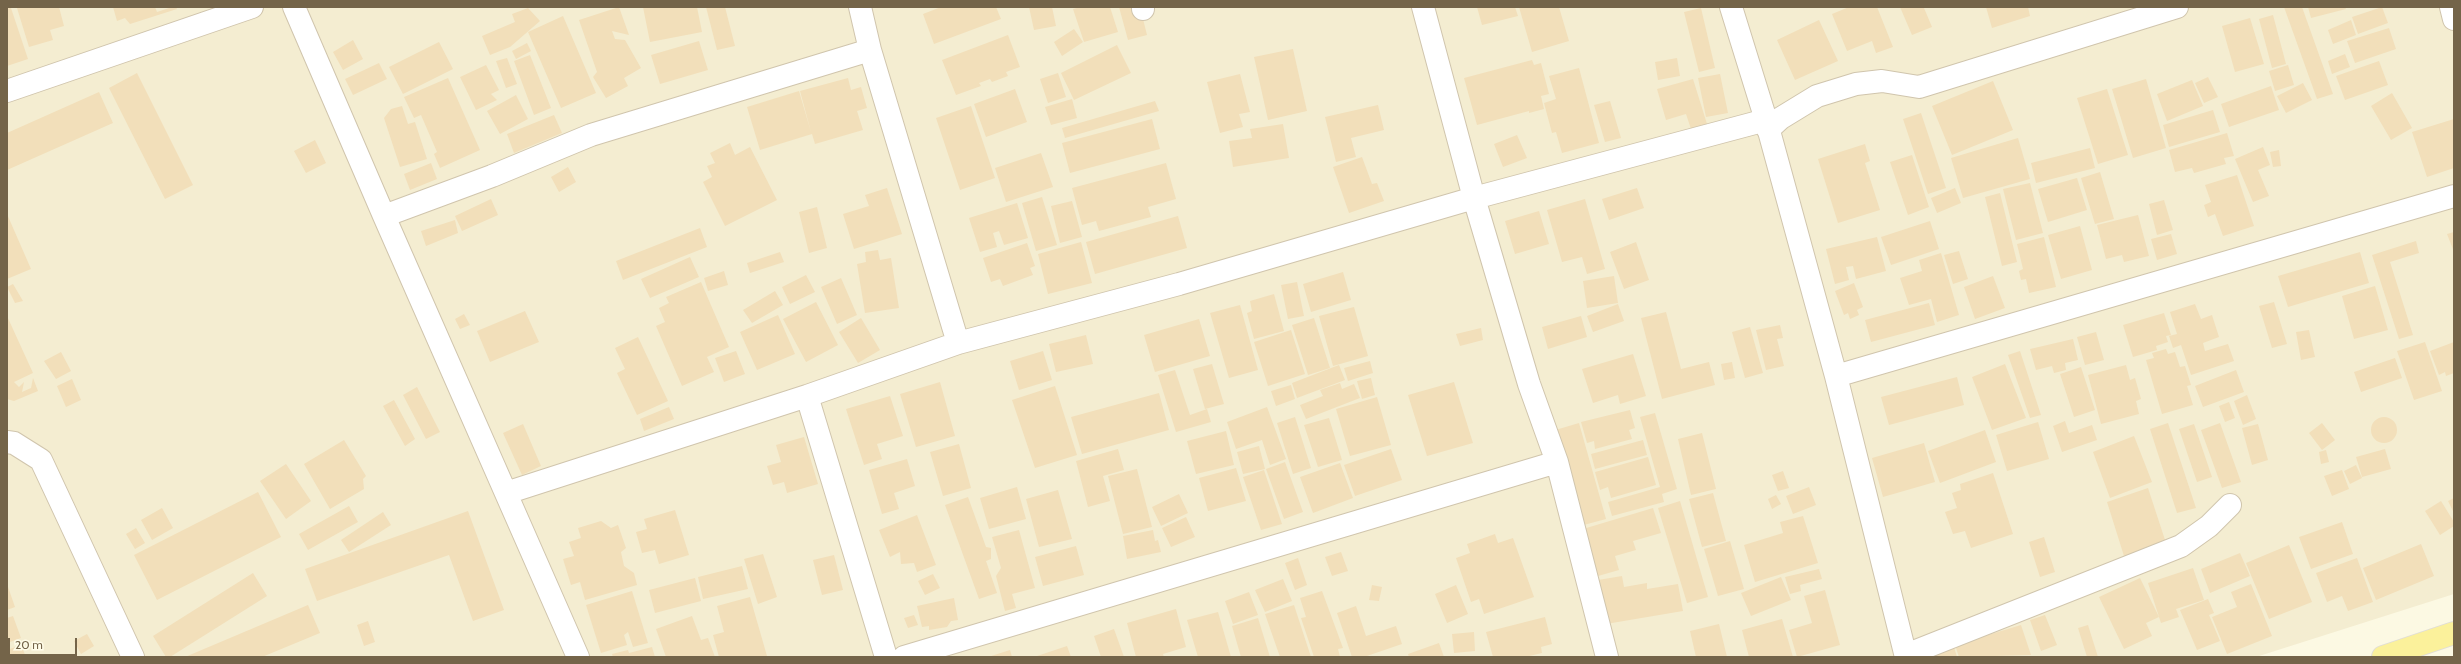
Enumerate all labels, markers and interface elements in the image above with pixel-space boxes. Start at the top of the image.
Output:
scale bar [10,630,79,656]
text: 20 m [15,637,43,652]

